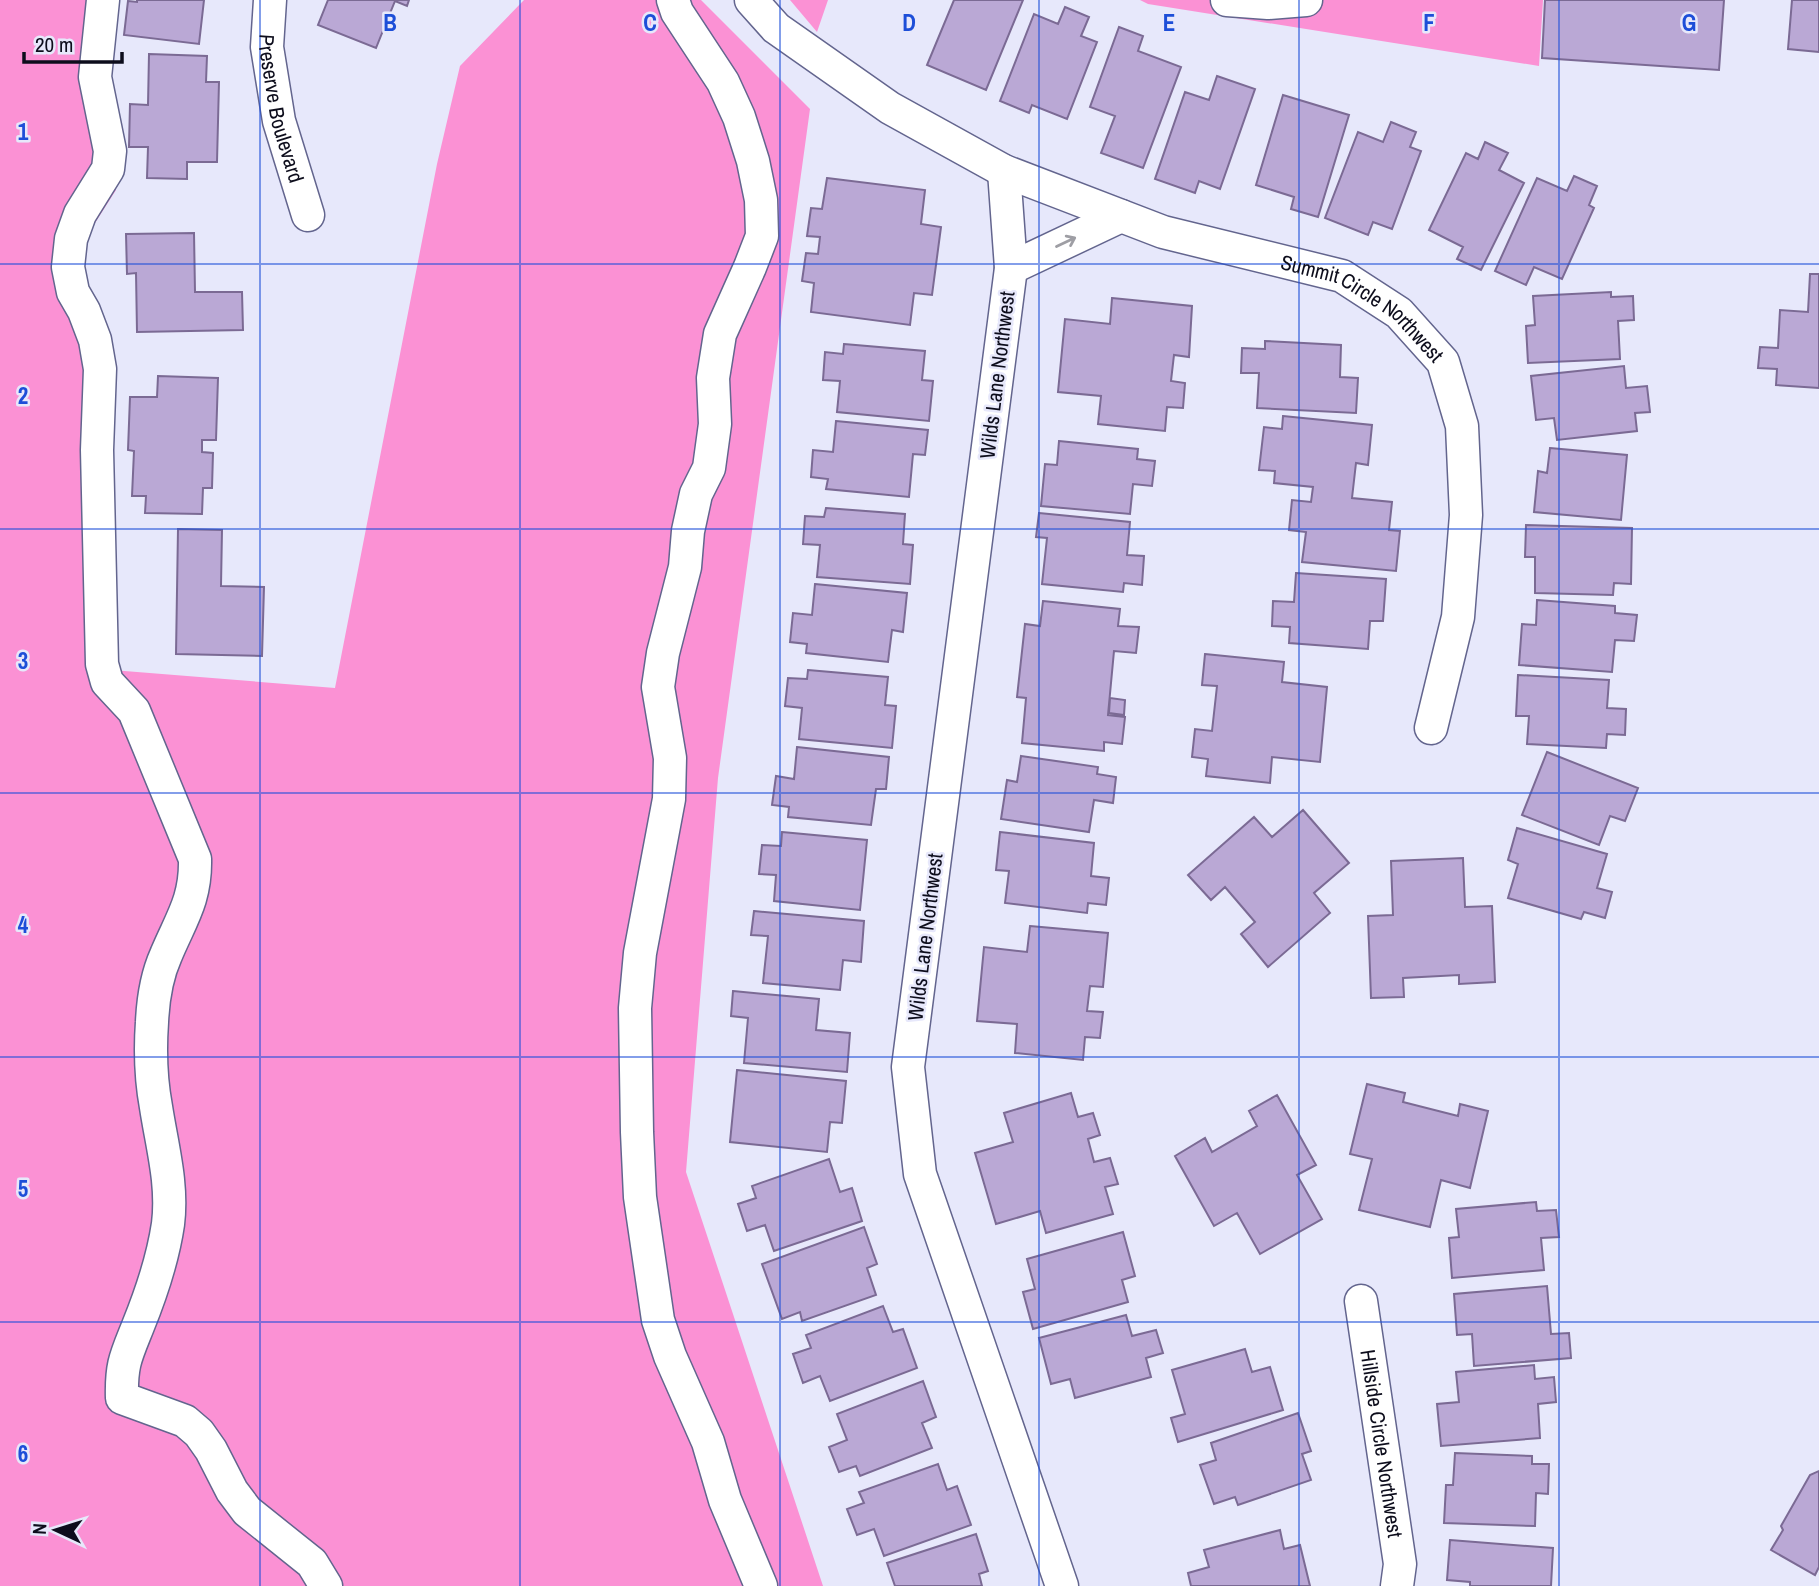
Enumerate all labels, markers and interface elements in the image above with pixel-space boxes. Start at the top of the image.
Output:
text: B [383,7,397,38]
text: C [643,7,657,38]
text: D [902,7,916,38]
text: E [1163,7,1175,38]
text: F [1423,7,1435,38]
text: G [1682,7,1696,38]
scale bar [24,21,122,65]
text: 20 m [35,30,73,59]
street label: Preserve Boulevard [252,33,312,186]
text: 1 [18,116,29,147]
one-way arrow [1055,234,1076,248]
street label: Summit Circle Northwest [1278,247,1451,368]
street label: Wilds Lane Northwest [972,289,1022,460]
text: 2 [18,380,28,411]
text: 3 [18,645,28,676]
street label: Wilds Lane Northwest [900,851,950,1022]
text: 4 [18,909,29,940]
text: 5 [18,1173,28,1204]
street label: Hillside Circle Northwest [1354,1348,1410,1540]
text: 6 [18,1438,28,1469]
north arrow [21,1495,91,1565]
text: N [26,1522,52,1535]

